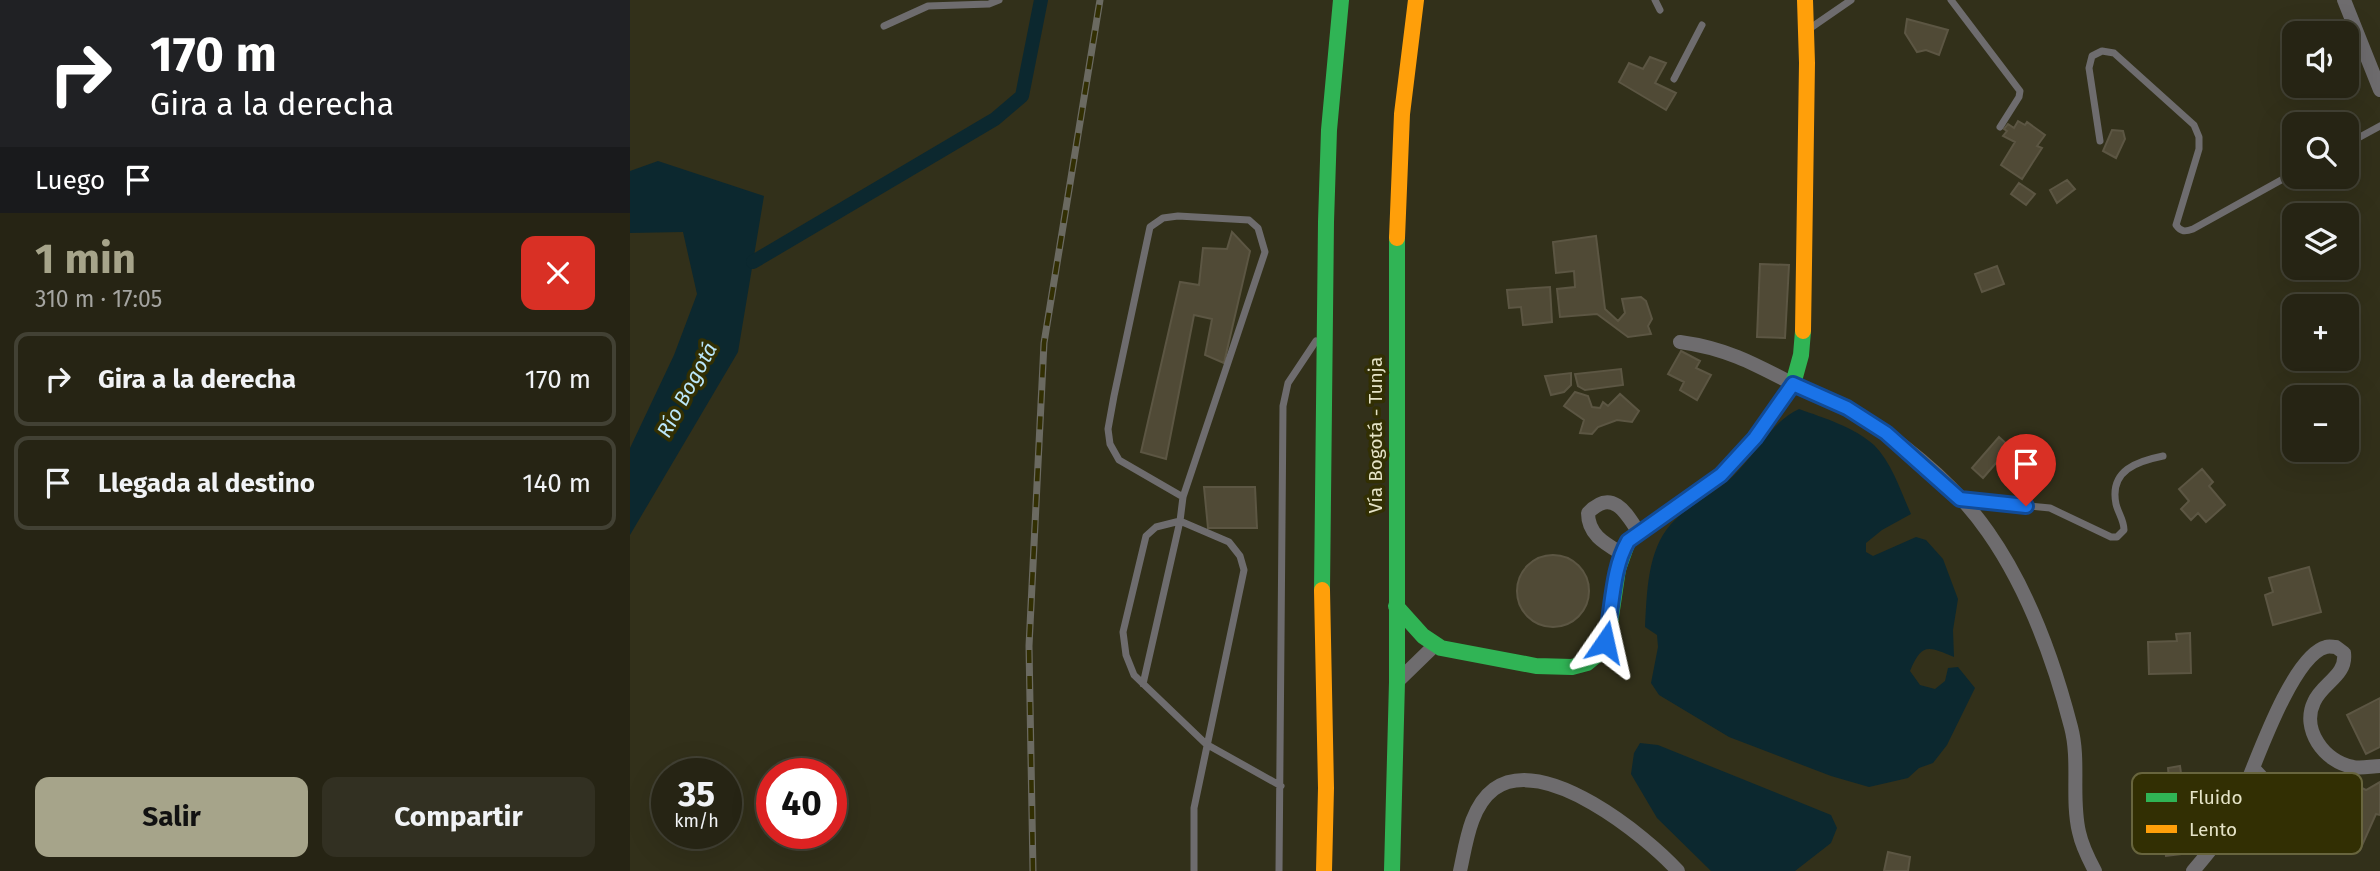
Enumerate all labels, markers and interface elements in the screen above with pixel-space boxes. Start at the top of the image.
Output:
map controls [2282,21,2359,462]
button: sound [2282,21,2359,98]
text: 170 m [150,25,277,84]
icon: right [35,28,126,119]
text: Gira a la derecha [150,85,394,123]
button: search [2282,112,2359,189]
icon: arrive [119,161,157,199]
text: Luego [35,165,105,196]
button: layers [2282,203,2359,280]
text: 1 min [35,234,136,284]
button: close [521,236,595,310]
text: 310 m · 17:05 [35,285,162,313]
button: + [2282,294,2359,371]
water label: Río Bogotá [651,338,723,442]
street label: Vía Bogotá - Tunja [1364,357,1387,513]
icon: right [39,360,77,398]
text: Gira a la derecha [98,364,296,395]
text: 170 m [525,364,591,395]
button: − [2282,385,2359,462]
pin [1996,434,2056,506]
icon: arrive [2007,445,2045,483]
icon: arrive [39,464,77,502]
text: Llegada al destino [98,468,315,499]
text: 140 m [522,468,591,499]
position arrow [1568,605,1642,679]
speed limit sign: 40 [756,758,847,849]
text: 35 [678,773,715,815]
legend [2132,773,2362,854]
button: Salir [35,777,308,857]
button: Compartir [322,777,595,857]
text: Fluido [2189,786,2243,809]
text: km/h [674,810,719,832]
text: Lento [2189,818,2237,841]

